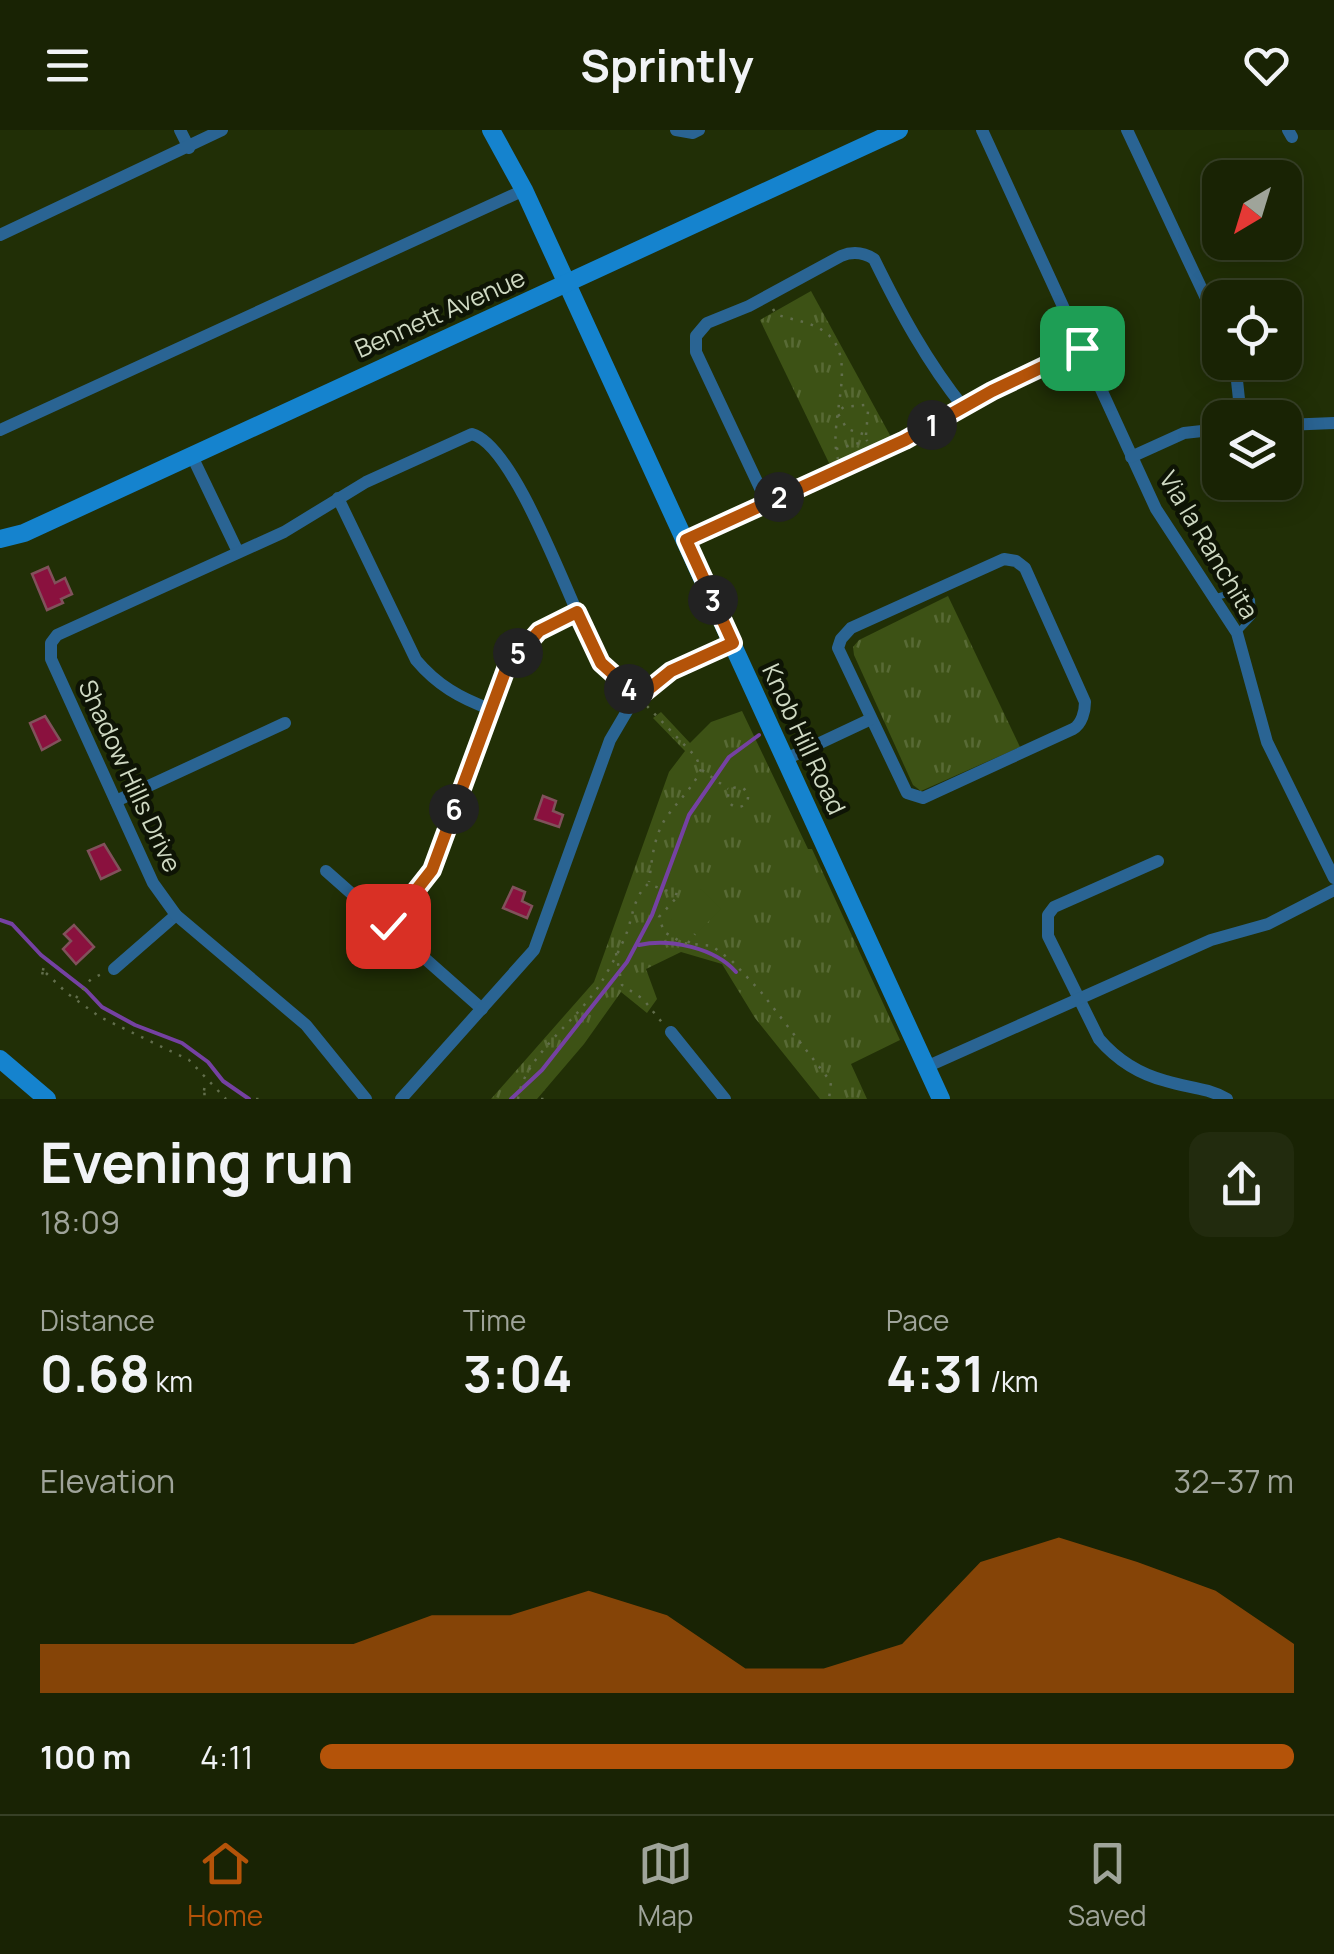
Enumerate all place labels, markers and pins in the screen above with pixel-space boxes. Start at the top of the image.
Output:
pin [1040,306,1125,391]
pin: 1 [907,400,957,450]
pin: 2 [754,472,804,522]
pin: 3 [688,575,738,625]
pin: 5 [493,628,543,678]
pin: 4 [604,664,654,714]
pin: 6 [429,784,479,834]
pin [346,884,431,969]

